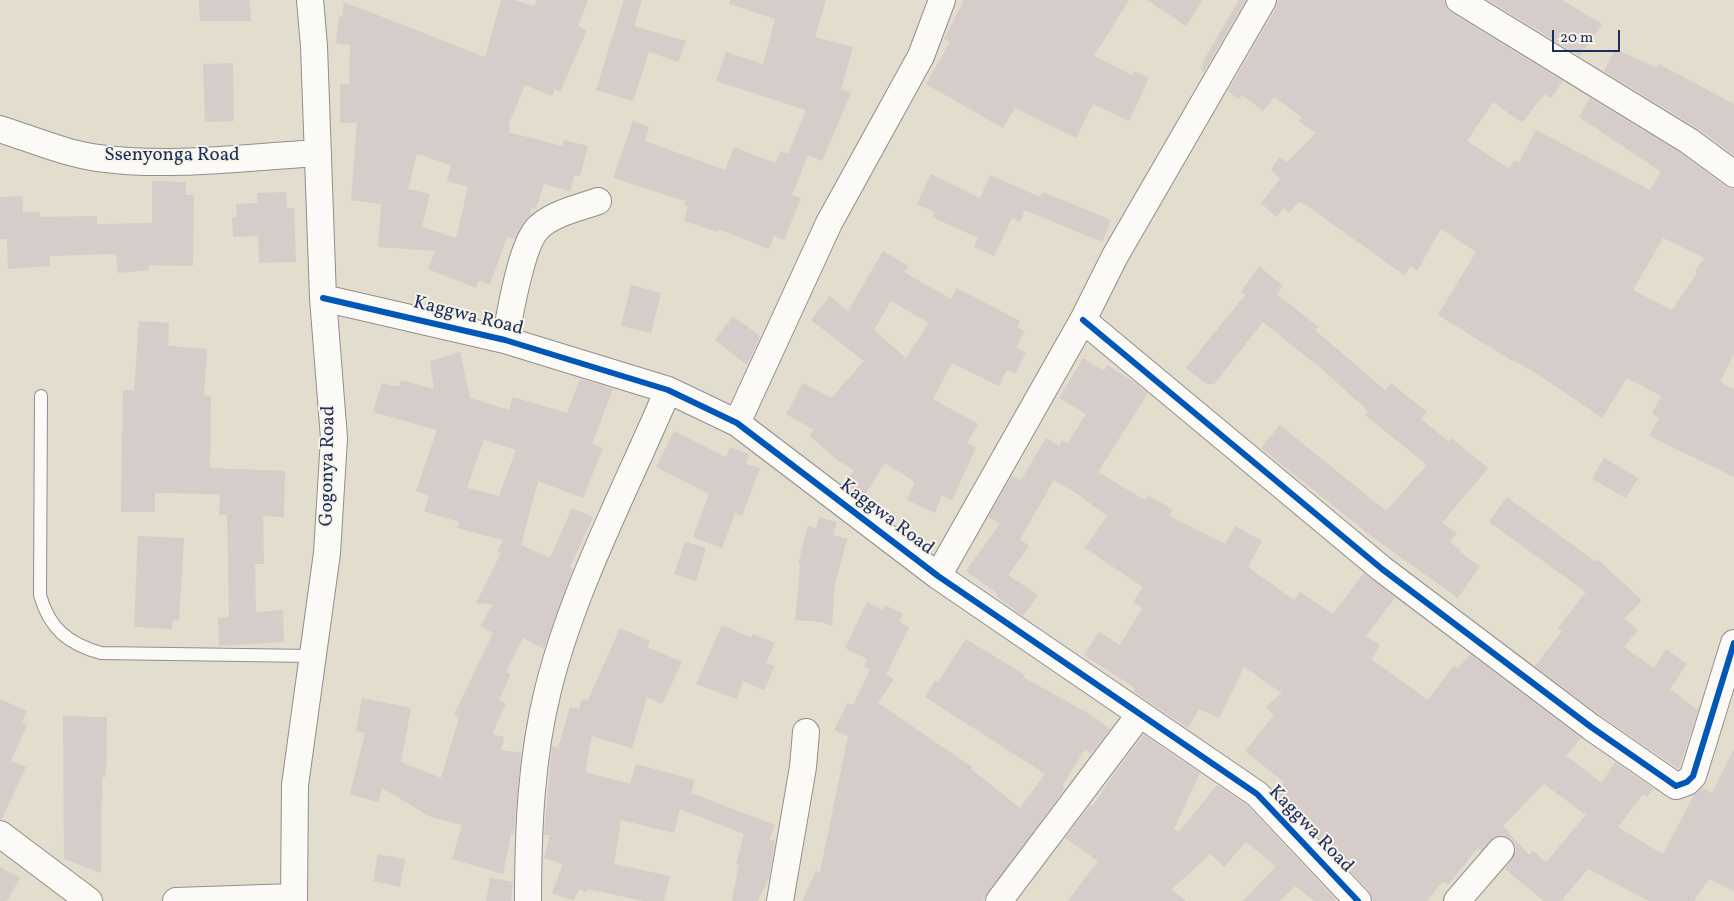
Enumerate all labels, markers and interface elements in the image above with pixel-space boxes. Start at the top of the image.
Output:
scale bar [1554,20,1622,52]
text: 20 m [1560,28,1593,49]
street label: Ssenyonga Road [104,146,240,168]
street label: Kaggwa Road [411,292,525,342]
street label: Gogonya Road [317,405,341,527]
street label: Kaggwa Road [834,475,938,561]
street label: Kaggwa Road [1263,782,1357,878]

